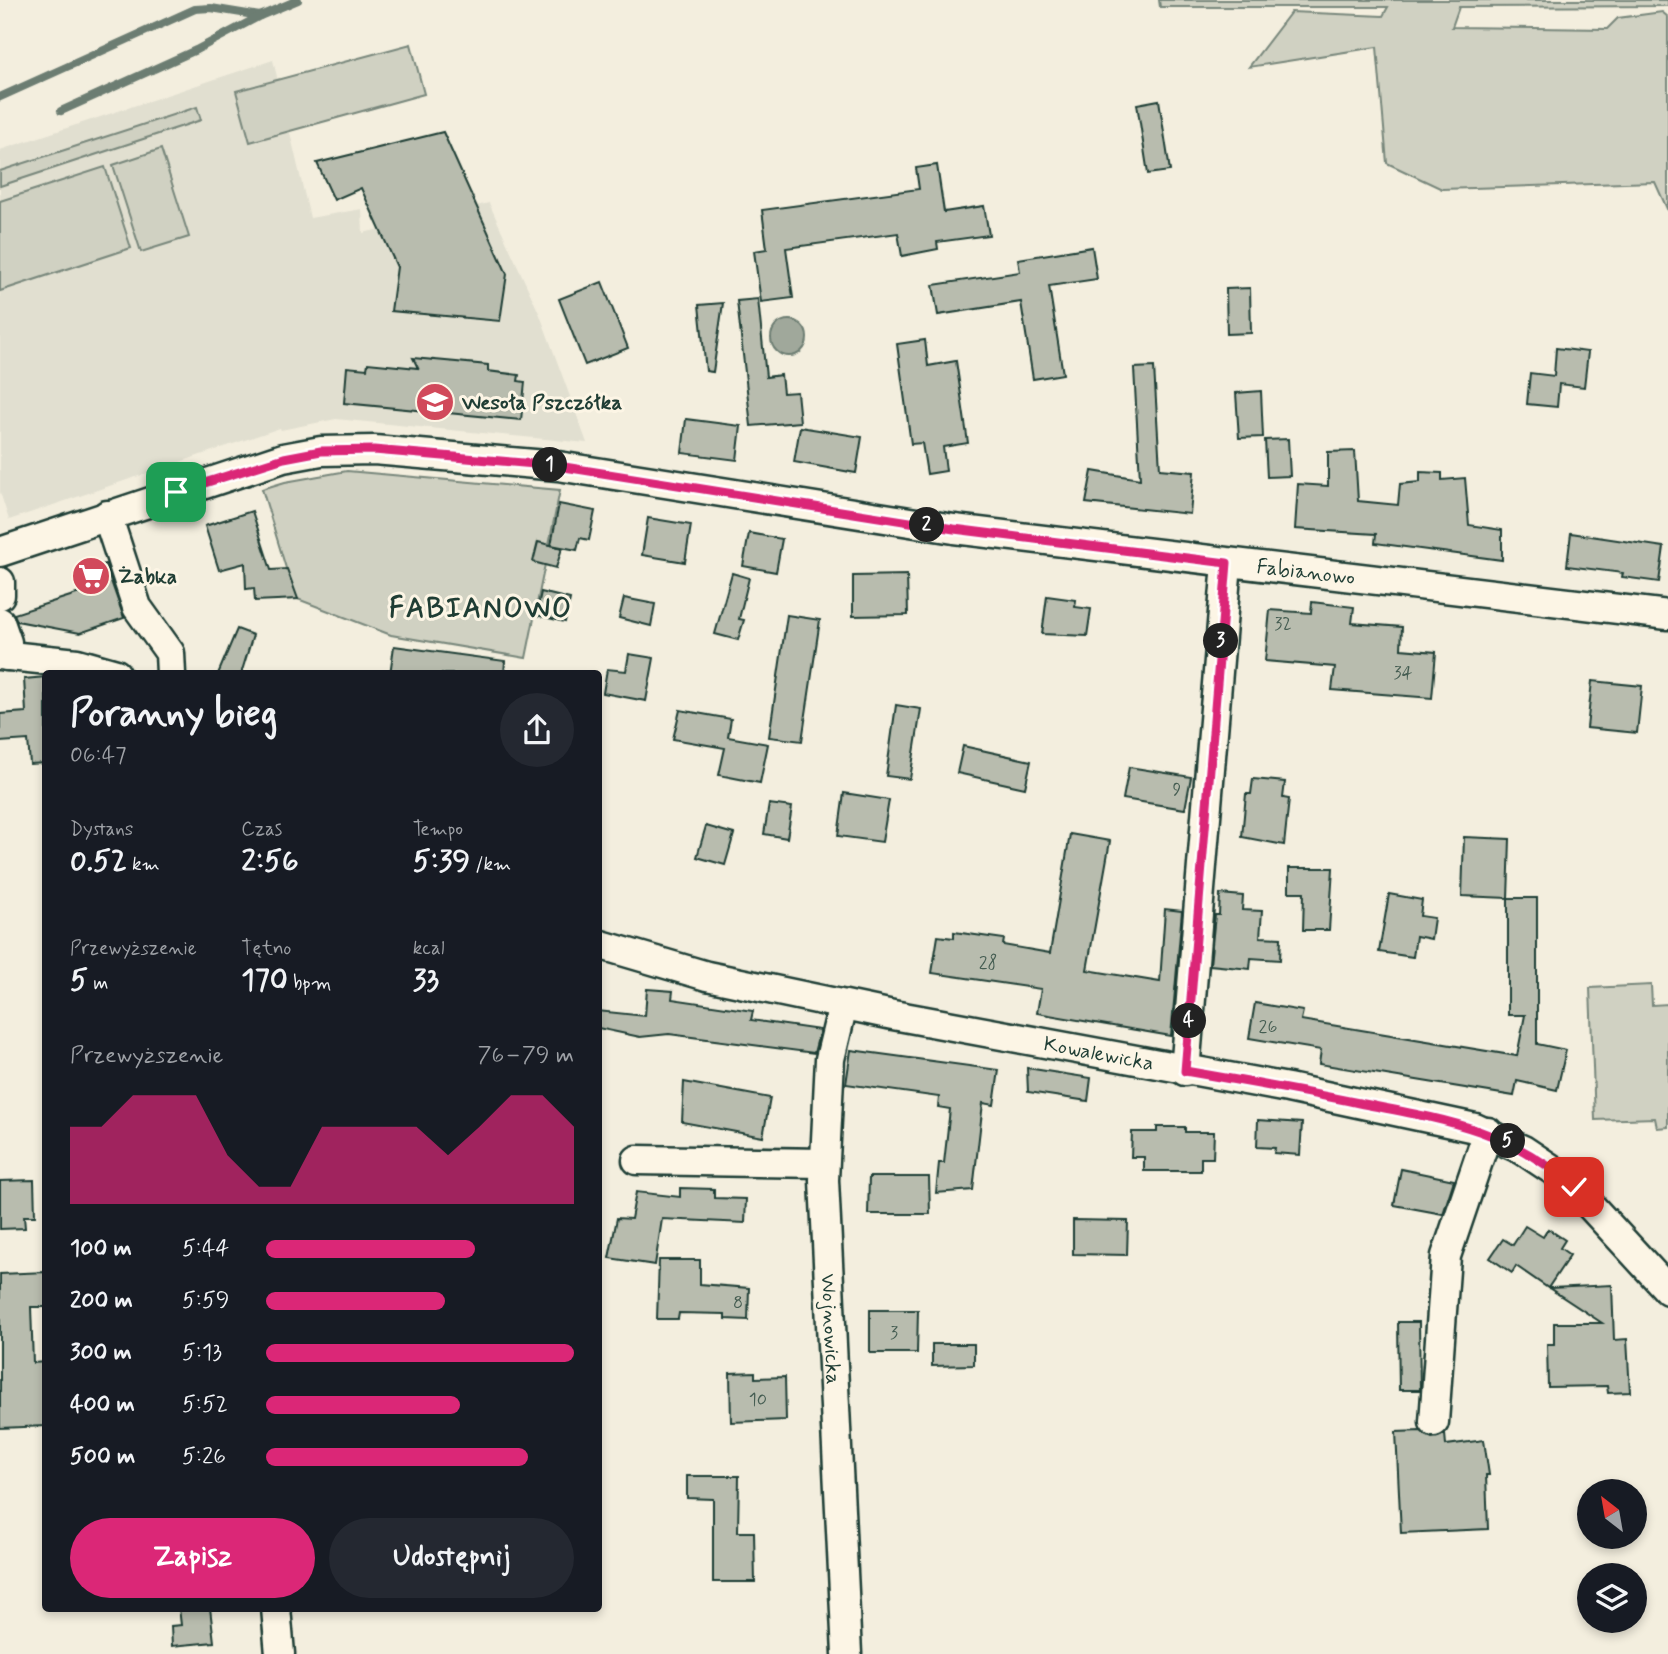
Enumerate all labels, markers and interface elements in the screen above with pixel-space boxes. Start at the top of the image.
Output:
school or university icon: Wesoła Pszczółka [414,381,456,423]
place label: Wesoła Pszczółka [461,389,622,417]
pin: 1 [532,448,568,482]
text: 1 [545,452,554,477]
pin [146,462,206,522]
icon: arrive [157,473,195,511]
pin: 2 [909,508,944,542]
text: 2 [922,512,931,537]
street label: Fabianowo [1255,553,1357,592]
supermarket icon: Żabka [70,555,112,597]
place label: Żabka [118,563,177,591]
district label: FABIANOWO [389,591,573,628]
house number: 32 [1274,612,1292,636]
pin: 3 [1204,624,1238,658]
text: 3 [1216,628,1225,653]
house number: 34 [1393,661,1413,685]
text: Poranny bieg [70,690,277,739]
button: share [500,693,574,767]
text: 06:47 [70,741,127,771]
house number: 9 [1173,778,1182,802]
text: Dystans [70,817,133,842]
text: Czas [241,817,282,842]
text: Tempo [413,817,463,842]
text: 0.52 [70,842,127,881]
text: 2:56 [241,842,299,881]
text: 5:39 [413,842,470,881]
text: km [127,852,160,877]
text: /km [470,852,511,877]
text: Przewyższenie [70,936,197,961]
text: Tętno [241,936,291,961]
text: kcal [413,936,445,961]
house number: 28 [979,951,997,975]
text: 5 [70,961,88,1000]
text: 170 [241,961,288,1000]
text: 33 [413,961,439,1000]
text: m [88,971,108,996]
text: bpm [288,971,331,996]
pin: 4 [1172,1004,1206,1038]
text: 4 [1183,1008,1194,1033]
house number: 26 [1259,1015,1277,1039]
street label: Kowalewicka [1041,1030,1156,1078]
text: Przewyższenie [70,1041,223,1071]
text: 76–79 m [477,1041,574,1071]
pin: 5 [1490,1124,1526,1158]
text: 5 [1502,1128,1513,1153]
pin [1544,1157,1604,1217]
icon: check [1555,1168,1593,1206]
text: 100 m [70,1234,132,1264]
text: 5:44 [182,1234,229,1264]
street label: Wojnowicka [814,1273,847,1385]
text: 200 m [70,1286,133,1316]
text: 5:59 [182,1286,229,1316]
house number: 8 [733,1291,743,1315]
house number: 3 [890,1321,898,1345]
text: 300 m [70,1338,132,1368]
text: 5:13 [182,1338,222,1368]
house number: 10 [749,1388,767,1412]
text: 400 m [70,1390,135,1420]
text: 5:52 [182,1390,228,1420]
text: 500 m [70,1442,135,1472]
text: 5:26 [182,1442,226,1472]
north arrow [1577,1479,1647,1549]
map controls [1577,1479,1647,1633]
button: Zapisz [70,1518,315,1598]
button: Udostępnij [329,1518,574,1598]
button: layers [1577,1563,1647,1633]

